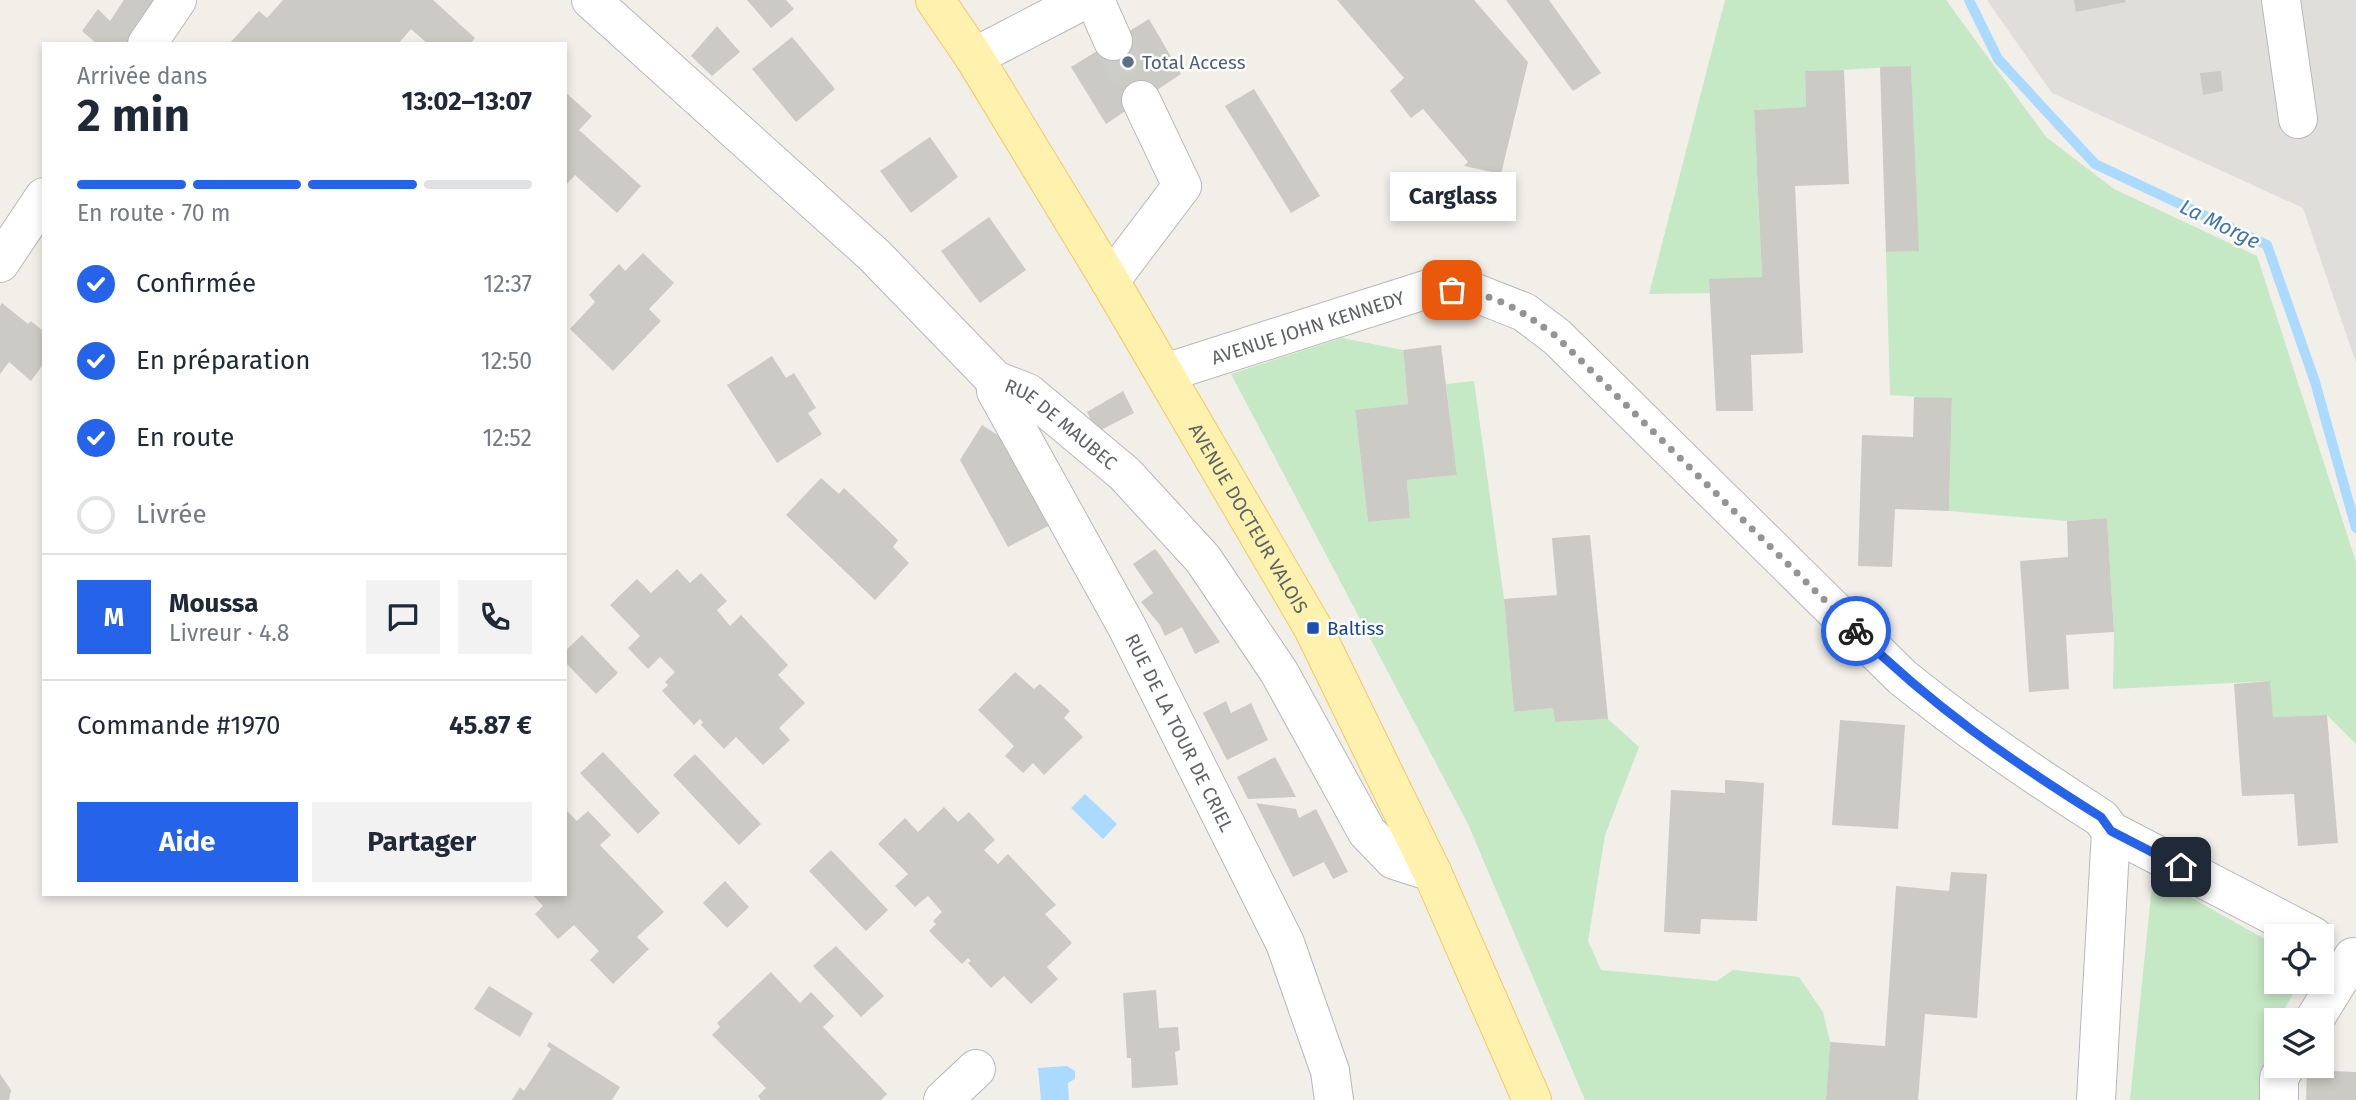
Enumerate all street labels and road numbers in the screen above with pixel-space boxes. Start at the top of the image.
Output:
street label: AVENUE JOHN KENNEDY [1208,286,1408,369]
street label: RUE DE MAUBEC [1002,374,1122,475]
street label: AVENUE DOCTEUR VALOIS [1184,419,1313,617]
street label: RUE DE LA TOUR DE CRIEL [1121,630,1239,836]

